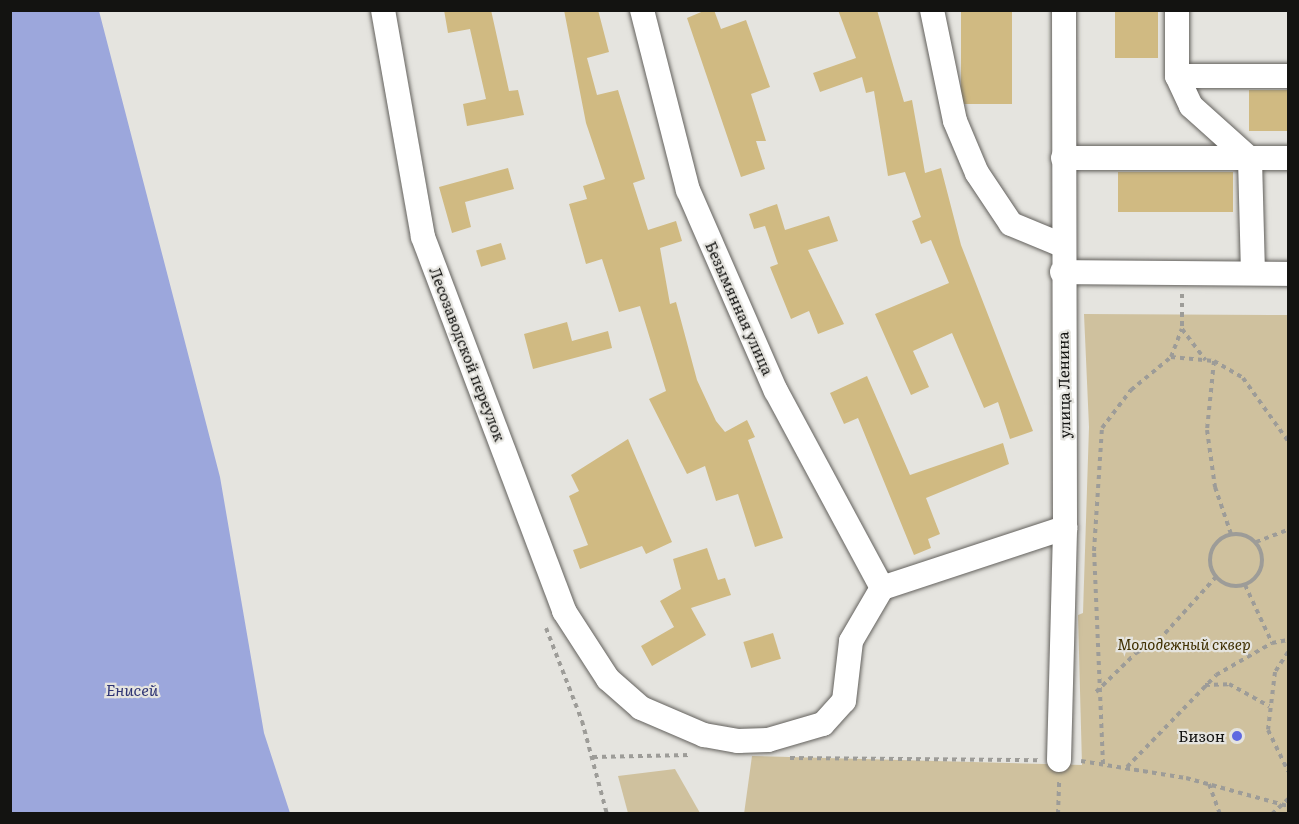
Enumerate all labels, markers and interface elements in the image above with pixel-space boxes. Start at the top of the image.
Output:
street label: Безымянная улица [702,238,778,378]
street label: Лесозаводской переулок [426,264,510,444]
street label: улица Ленина [1053,331,1073,439]
park label: Молодежный сквер [1117,635,1251,653]
water label: Енисей [106,679,158,699]
place label: Бизон [1178,727,1225,745]
marker: Бизон [1230,729,1244,743]

